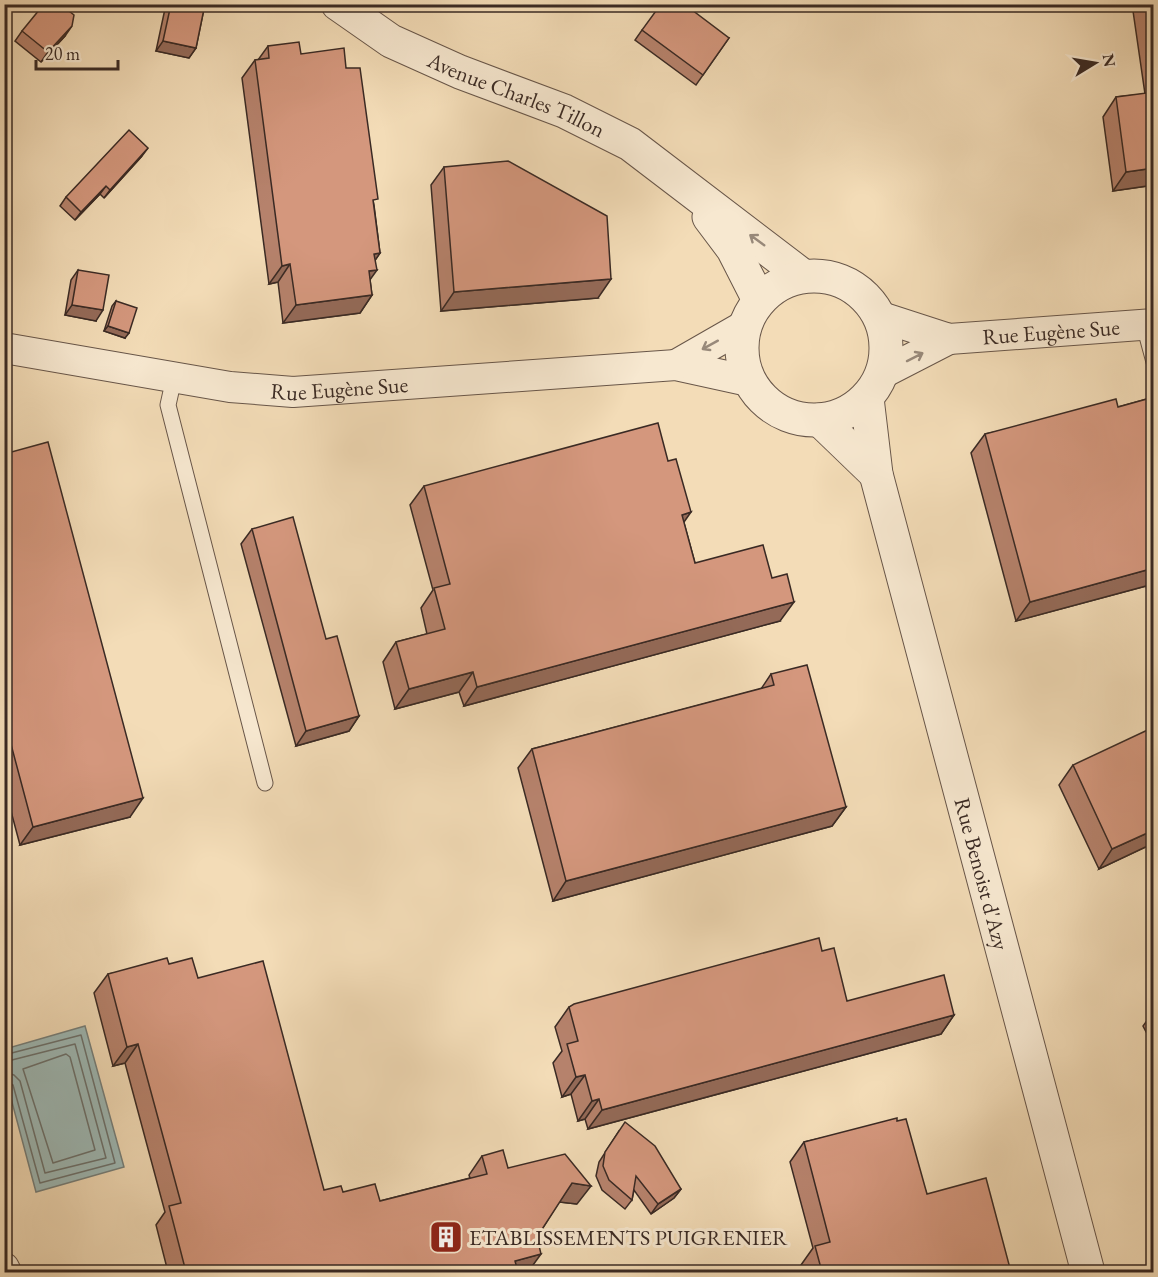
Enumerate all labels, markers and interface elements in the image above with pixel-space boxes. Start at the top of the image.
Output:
scale bar [36,33,118,71]
north arrow [1065,33,1125,93]
text: 20 m [45,42,80,65]
street label: Avenue Charles Tillon [422,44,610,144]
text: N [1098,52,1121,69]
one-way arrow [750,234,766,246]
street label: Rue Eugène Sue [981,312,1121,351]
one-way arrow [702,339,719,351]
one-way arrow [906,350,924,362]
street label: Rue Eugène Sue [270,369,409,407]
street label: Rue Benoist d'Azy [948,794,1016,953]
building icon: ETABLISSEMENTS PUIGRENIER [428,1219,464,1255]
place label: ETABLISSEMENTS PUIGRENIER [469,1223,788,1252]

